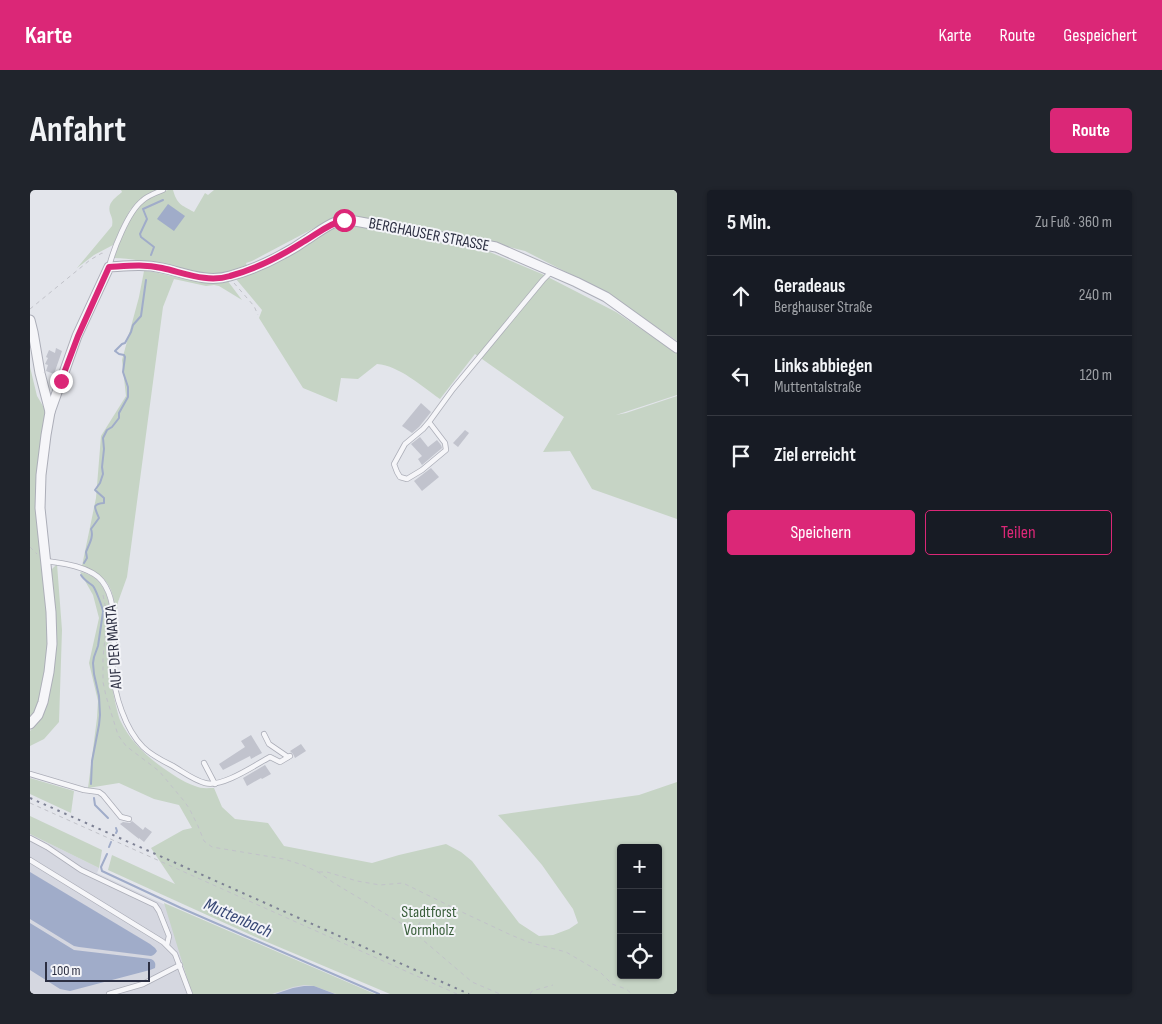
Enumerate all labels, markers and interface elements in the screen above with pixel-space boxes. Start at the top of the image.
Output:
text: Karte [25,21,72,50]
text: Karte [939,25,972,46]
text: Route [1000,25,1035,46]
text: Gespeichert [1063,25,1137,46]
button: Route [1050,108,1132,153]
text: Anfahrt [30,109,126,152]
route start [333,209,356,232]
text: 5 Min. [727,210,771,235]
text: Zu Fuß · 360 m [1035,213,1112,232]
street label: BERGHAUSER STRASSE [367,214,491,256]
text: Geradeaus [774,275,845,298]
icon: ahead [727,282,755,310]
text: 240 m [1079,286,1112,305]
text: Berghauser Straße [774,298,872,317]
text: Links abbiegen [774,355,872,378]
icon: left [727,362,755,390]
text: 120 m [1080,366,1112,385]
route end [50,370,73,393]
text: Muttentalstraße [774,378,861,397]
icon: arrive [727,442,755,470]
text: Ziel erreicht [774,444,856,467]
button: Speichern [727,510,915,555]
button: Teilen [925,510,1112,555]
street label: AUF DER MARTA [102,604,126,691]
map controls [617,844,662,979]
button: + [617,844,662,889]
button: − [617,889,662,934]
water label: Muttenbach [201,894,276,942]
park label: Stadtforst Vormholz [401,903,457,940]
button: locate [617,934,662,979]
scale bar [45,959,150,982]
text: 100 m [52,962,81,979]

